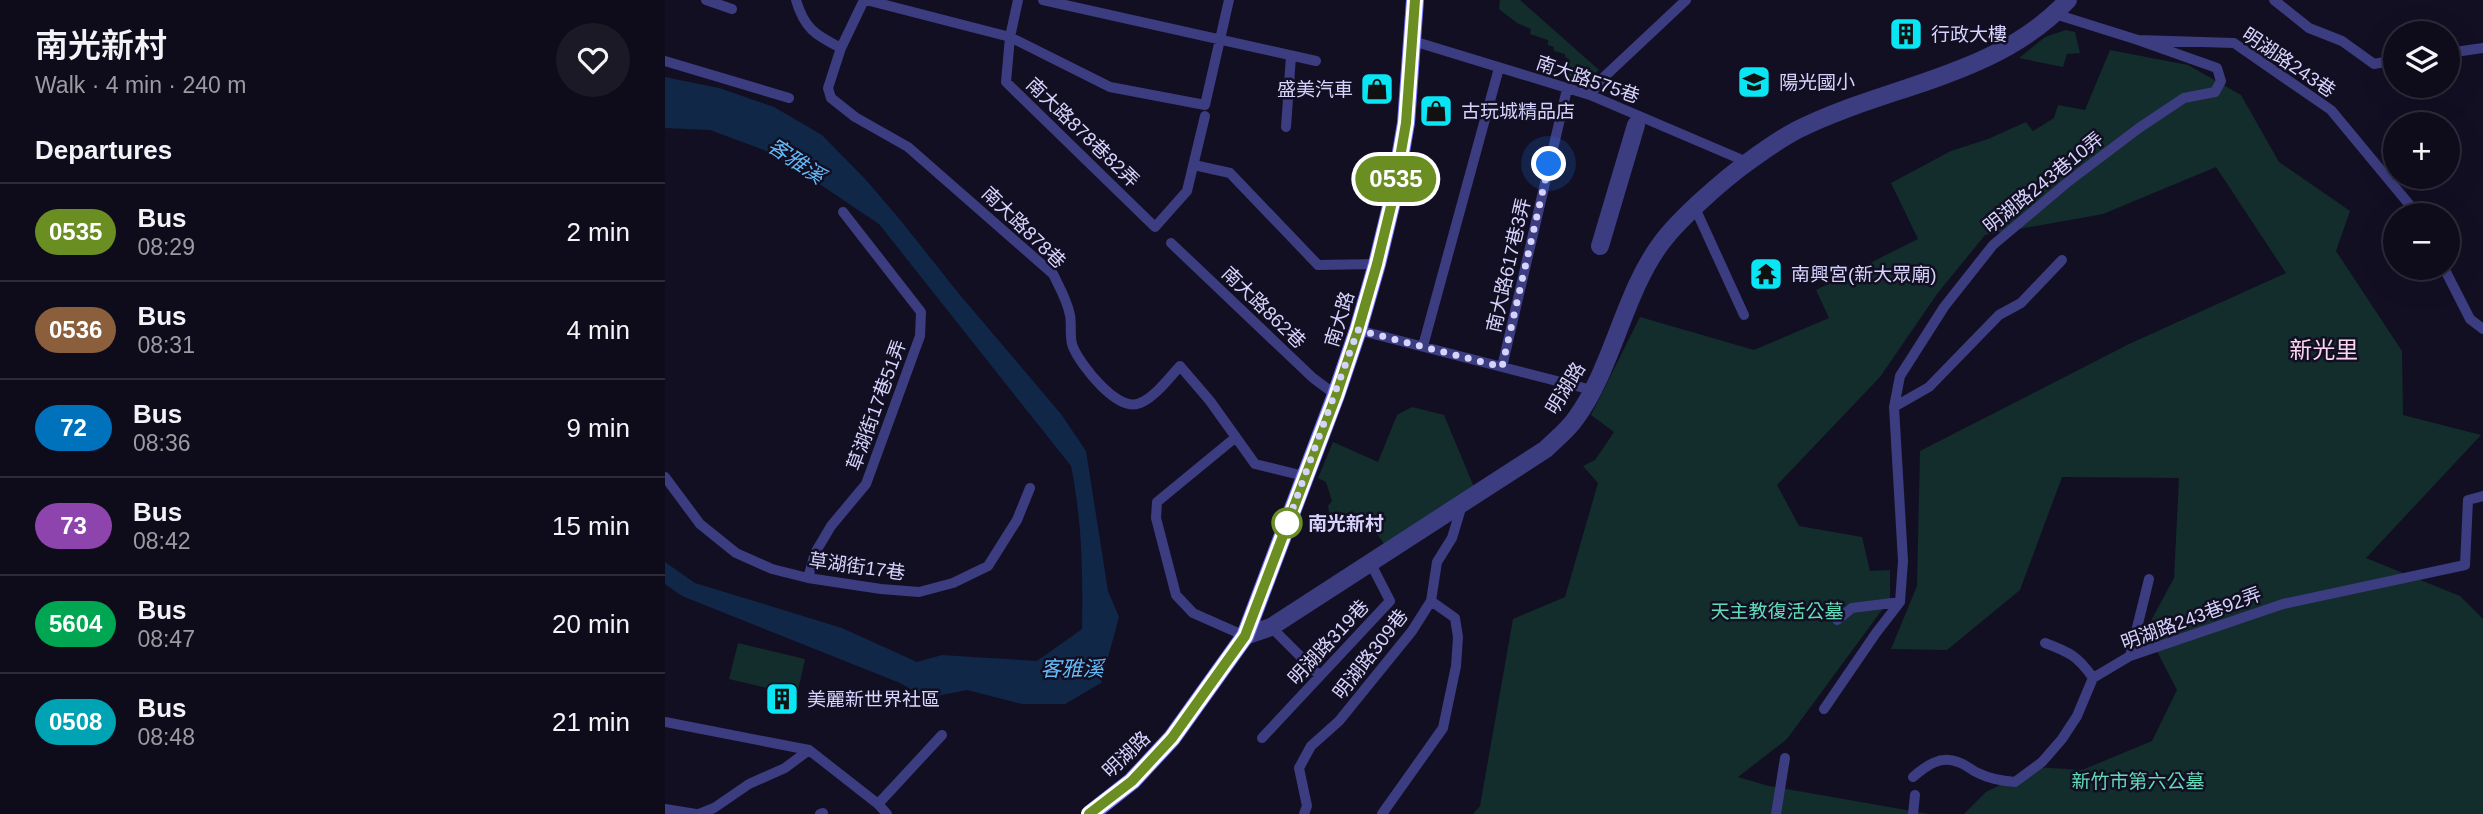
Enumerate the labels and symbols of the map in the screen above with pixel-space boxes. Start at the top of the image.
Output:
building icon: 行政大樓 [1887,15,1925,53]
place label: 行政大樓 [1931,24,2007,45]
street label: 明湖路243巷 [2238,24,2339,101]
street label: 南大路575巷 [1534,52,1642,107]
school or university icon: 陽光國小 [1735,63,1773,101]
shop icon: 盛美汽車 [1358,70,1396,108]
place label: 陽光國小 [1779,72,1855,93]
street label: 南大路878巷82弄 [1022,73,1143,191]
place label: 盛美汽車 [1277,79,1353,100]
shop icon: 古玩城精品店 [1417,92,1455,130]
place label: 古玩城精品店 [1461,101,1575,122]
street label: 明湖路243巷10弄 [1979,128,2107,237]
water label: 客雅溪 [764,133,831,189]
your location [1531,146,1566,181]
line badge: 0535 [1347,156,1445,202]
street label: 南大路878巷 [978,182,1070,272]
street label: 南大路617巷3弄 [1483,196,1534,334]
temple icon: 南興宮(新大眾廟) [1747,255,1785,293]
street label: 南大路862巷 [1218,262,1310,352]
place label: 南興宮(新大眾廟) [1791,264,1937,285]
street label: 南大路 [1321,289,1358,349]
street label: 草湖街17巷51弄 [843,337,910,473]
district label: 新光里 [2290,337,2359,363]
street label: 明湖路 [1542,358,1589,418]
marker: 南光新村 [1272,508,1302,538]
place label: 南光新村 [1308,513,1384,534]
street label: 草湖街17巷 [807,549,906,584]
street label: 明湖路243巷92弄 [2118,583,2264,654]
street label: 明湖路319巷 [1284,596,1373,689]
park label: 天主教復活公墓 [1710,601,1844,622]
street label: 明湖路309巷 [1329,605,1412,703]
water label: 客雅溪 [1041,657,1106,680]
building icon: 美麗新世界社區 [763,680,801,718]
place label: 美麗新世界社區 [807,689,940,710]
street label: 明湖路 [1099,727,1154,782]
park label: 新竹市第六公墓 [2071,771,2205,792]

